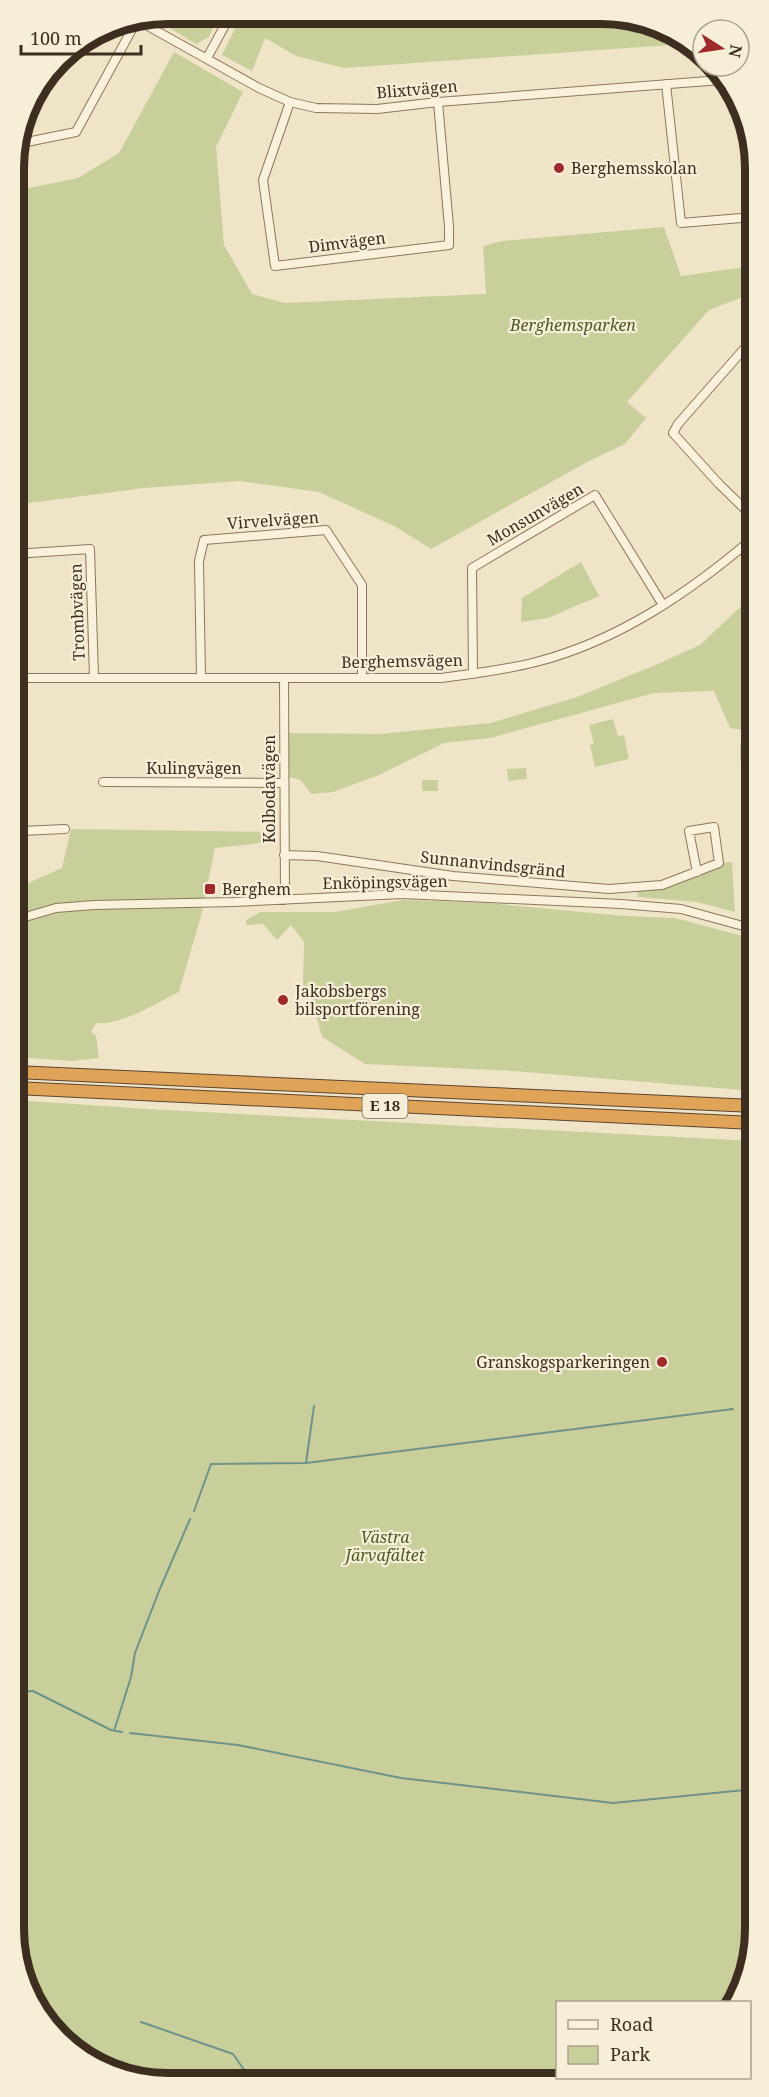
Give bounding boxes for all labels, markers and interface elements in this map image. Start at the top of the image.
scale bar [21,18,141,56]
north arrow [691,18,751,78]
text: 100 m [30,26,82,50]
text: N [724,43,748,60]
street label: Blixtvägen [376,75,458,103]
place label: Berghemsskolan [571,157,697,179]
marker: Berghemsskolan [552,161,566,175]
street label: Dimvägen [307,226,387,258]
park label: Berghemsparken [509,314,636,336]
street label: Monsunvägen [483,477,587,551]
street label: Virvelvägen [226,506,320,534]
street label: Trombvägen [64,563,90,661]
street label: Berghemsvägen [341,649,463,673]
street label: Kolbodavägen [258,735,280,843]
street label: Kulingvägen [146,757,242,779]
street label: Sunnanvindsgränd [419,845,567,883]
street label: Enköpingsvägen [322,870,448,894]
place label: Berghem [222,878,291,900]
marker: Berghem [203,882,217,896]
place label: Jakobsbergs bilsportförening [294,980,420,1020]
marker: Jakobsbergs bilsportförening [276,993,290,1007]
road number: E 18 [362,1094,408,1118]
place label: Granskogsparkeringen [476,1351,650,1373]
marker: Granskogsparkeringen [655,1355,669,1369]
park label: Västra Järvafältet [342,1526,425,1566]
legend [556,2001,751,2079]
text: Road [610,2012,653,2036]
text: Park [610,2042,650,2066]

